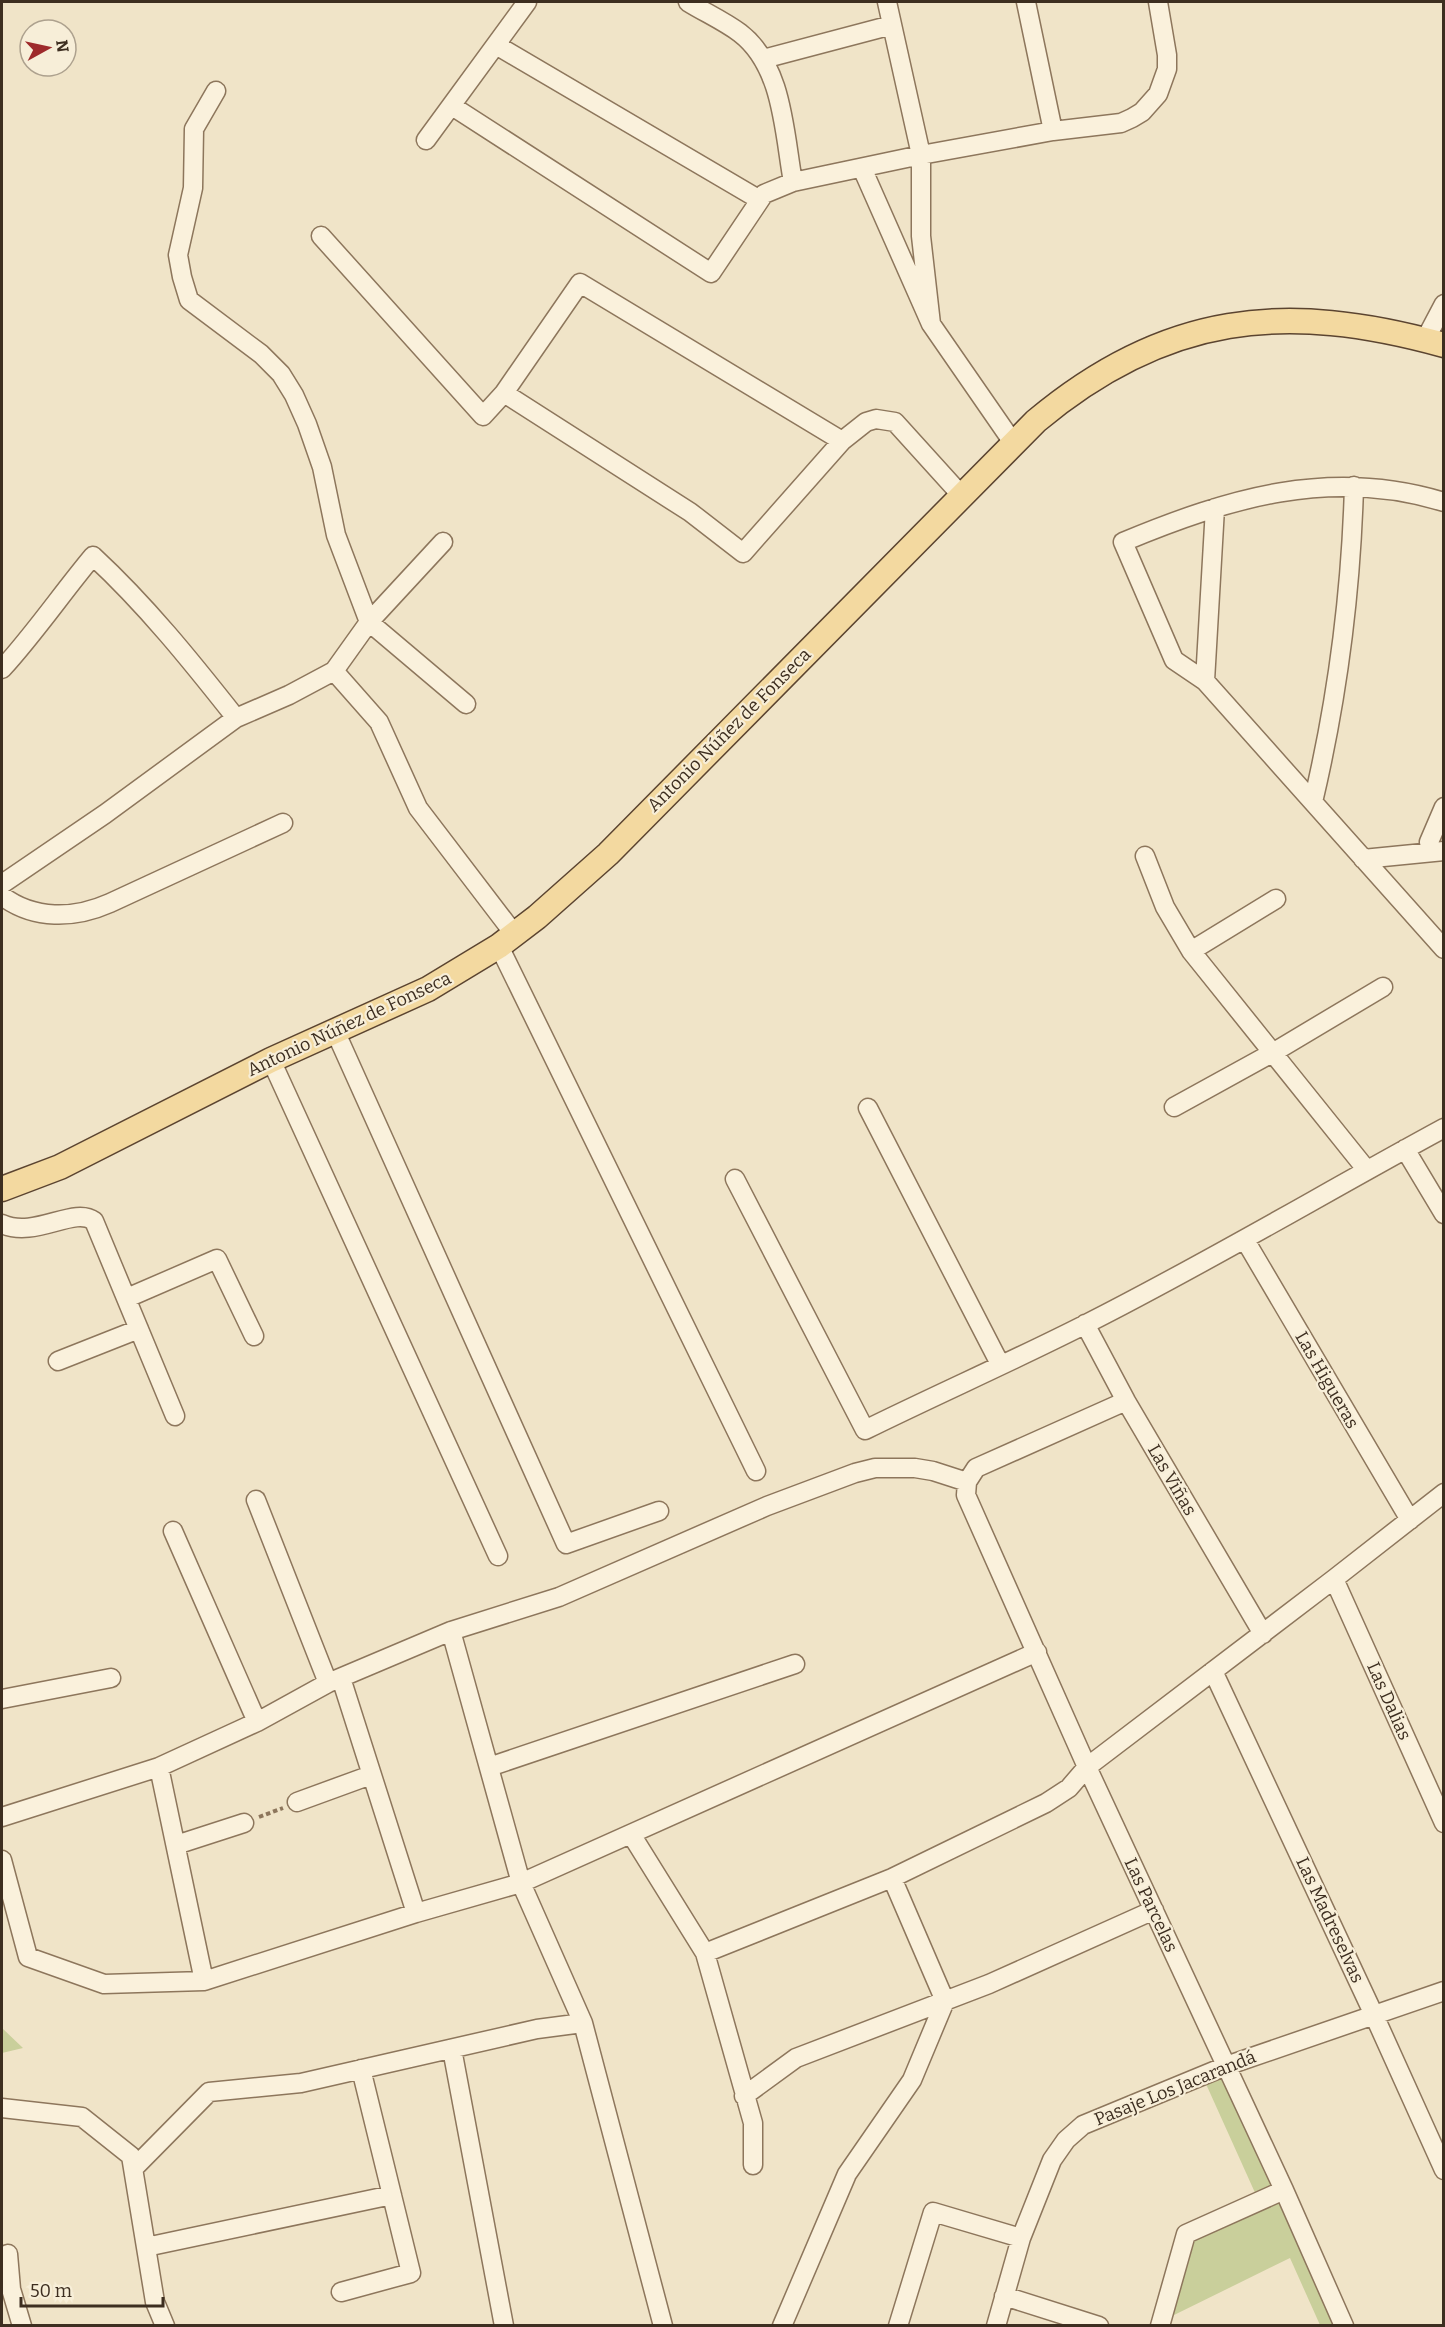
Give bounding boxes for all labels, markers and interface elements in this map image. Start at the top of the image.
north arrow [18,18,78,78]
text: N [52,39,73,53]
street label: Antonio Núñez de Fonseca [643,643,816,816]
street label: Antonio Núñez de Fonseca [244,967,455,1081]
street label: Las Higueras [1290,1328,1364,1432]
street label: Las Viñas [1143,1440,1201,1520]
street label: Las Dalias [1362,1659,1416,1743]
street label: Las Parcelas [1120,1854,1182,1956]
street label: Las Madreselvas [1291,1854,1369,1986]
street label: Pasaje Los Jacarandá [1091,2045,1259,2130]
scale bar [21,2270,164,2308]
text: 50 m [30,2280,72,2302]

